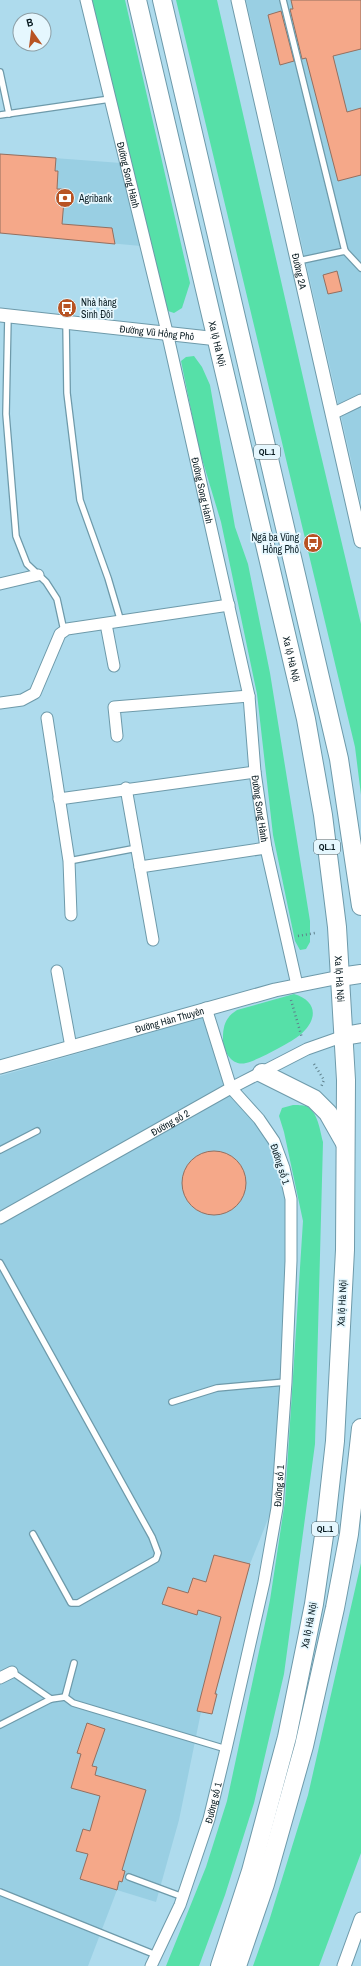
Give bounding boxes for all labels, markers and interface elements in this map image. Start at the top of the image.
north arrow [12,12,52,52]
text: B [25,15,35,30]
street label: Đường Song Hành [114,141,143,209]
bank icon: Agribank [54,187,76,209]
place label: Agribank [78,192,113,205]
street label: Đường 2A [289,252,310,291]
place label: Nhà hàng Sinh Đôi [81,296,117,321]
bus stop icon: Nhà hàng Sinh Đôi [56,297,78,319]
street label: Xa lộ Hà Nội [206,320,229,368]
street label: Đường Vũ Hồng Phô [119,322,195,343]
road number: QL.1 [254,445,280,459]
street label: Đường Song Hành [189,456,216,525]
place label: Ngã ba Vũng Hồng Phô [251,531,299,556]
bus stop icon: Ngã ba Vũng Hồng Phô [302,532,324,554]
street label: Xa lộ Hà Nội [280,635,304,683]
street label: Đường Song Hành [249,774,272,843]
road number: QL.1 [314,840,340,854]
street label: Xa lộ Hà Nội [332,955,348,1003]
street label: Đường Hàn Thuyên [134,1004,205,1035]
street label: Đường số 2 [148,1106,192,1138]
street label: Đường số 1 [267,1142,293,1186]
street label: Xa lộ Hà Nội [334,1279,350,1327]
street label: Đường số 1 [271,1464,287,1507]
road number: QL.1 [312,1522,338,1536]
street label: Xa lộ Hà Nội [298,1601,320,1649]
street label: Đường số 1 [201,1780,224,1825]

